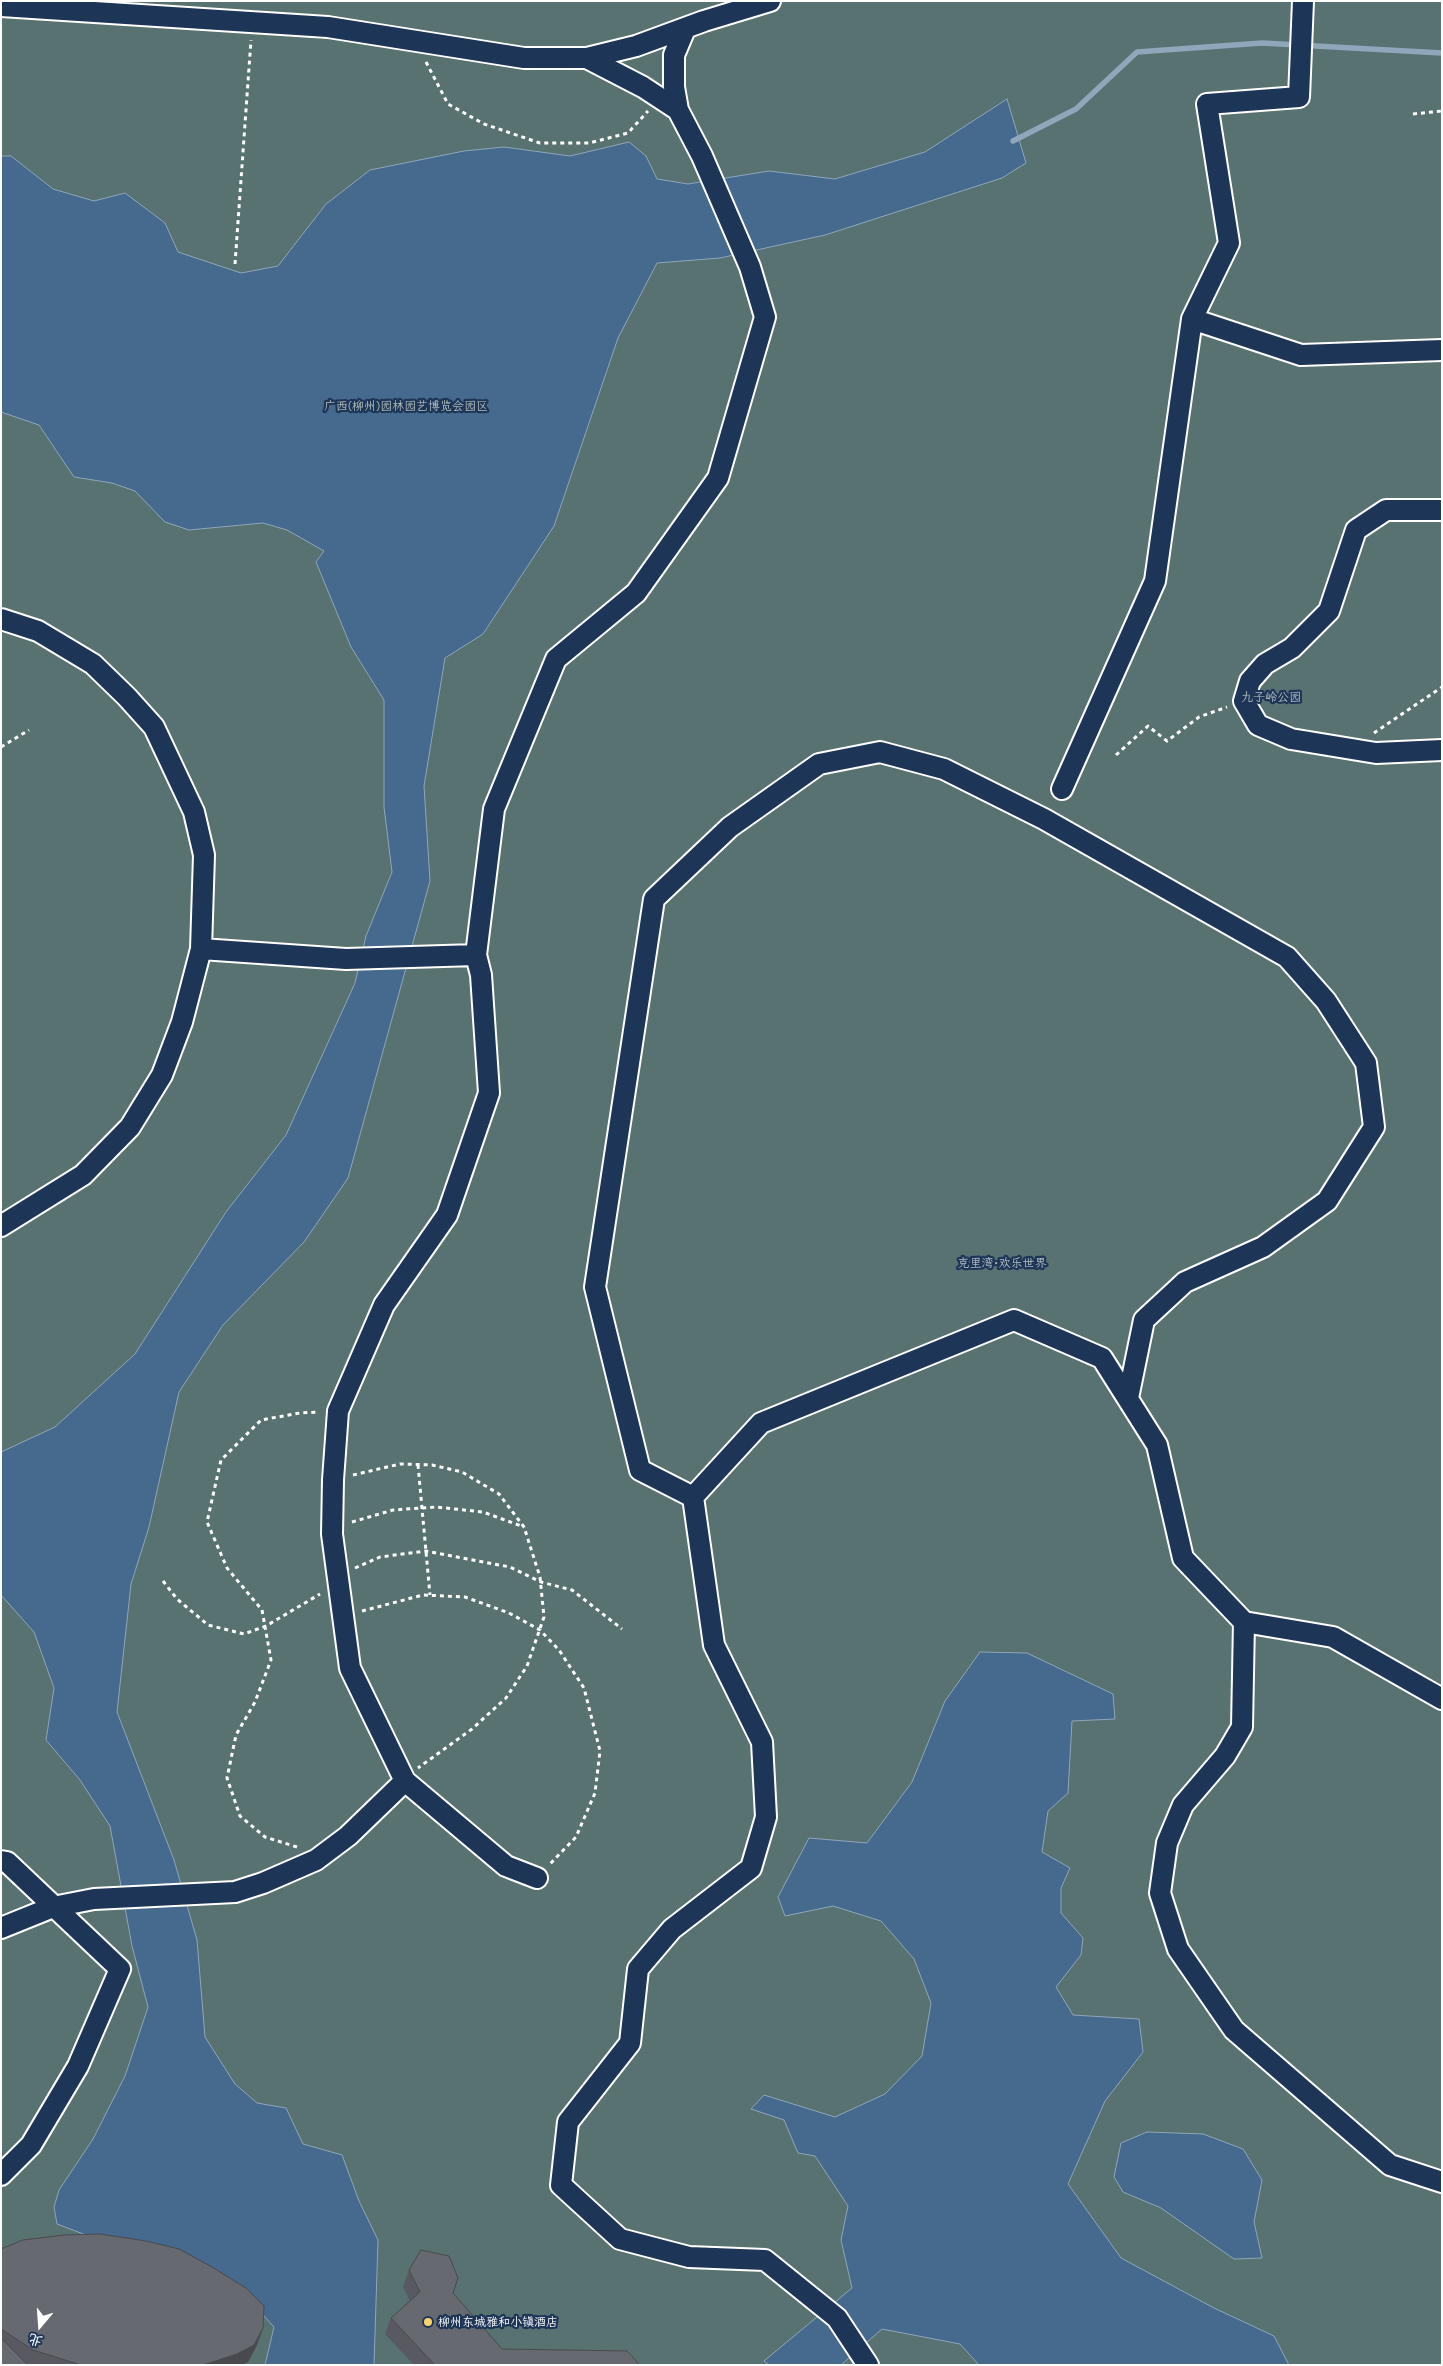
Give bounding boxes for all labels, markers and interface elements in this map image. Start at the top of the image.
park label: 广西(柳州)园林园艺博览会园区 [324,399,488,413]
park label: 九子岭公园 [1241,690,1301,704]
park label: 克里湾·欢乐世界 [957,1256,1047,1270]
north arrow [15,2301,65,2351]
place label: 柳州东城雅和小镇酒店 [438,2315,558,2329]
marker: 柳州东城雅和小镇酒店 [422,2316,434,2328]
text: 北 [26,2330,45,2352]

